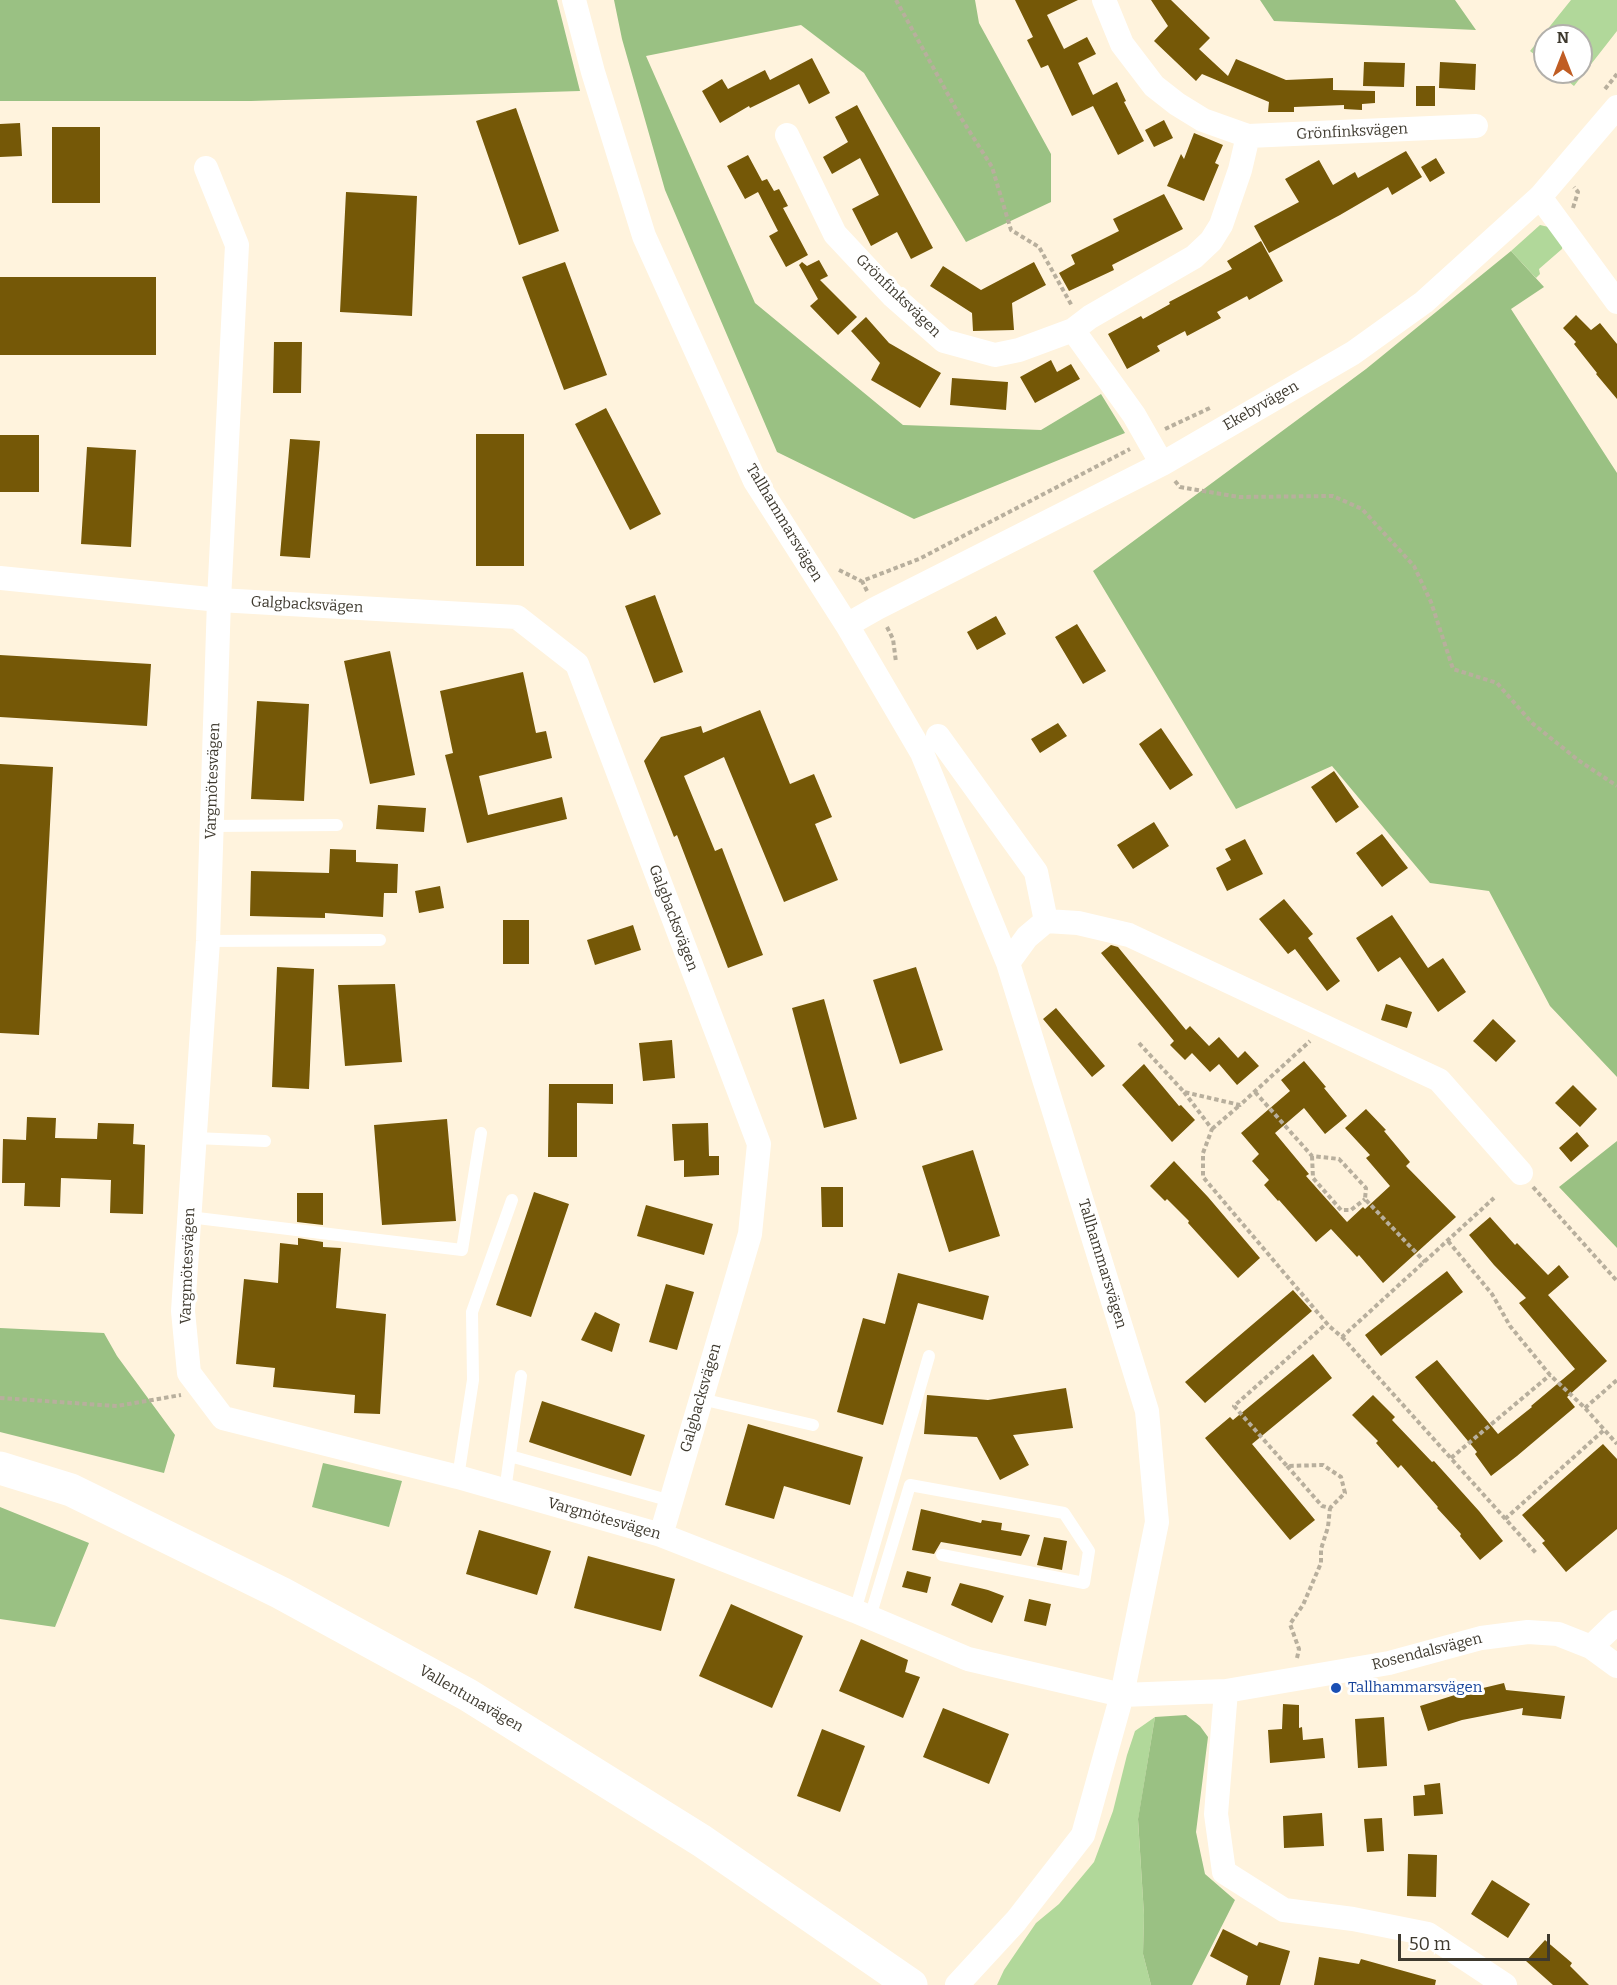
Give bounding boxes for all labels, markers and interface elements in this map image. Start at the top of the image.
north arrow [1533,24,1593,84]
text: N [1557,28,1569,47]
street label: Grönfinksvägen [1296,120,1408,144]
street label: Grönfinksvägen [852,251,944,341]
street label: Ekebyvägen [1220,377,1302,435]
street label: Tallhammarsvägen [742,461,826,585]
street label: Galgbacksvägen [250,593,364,617]
street label: Vargmötesvägen [202,722,224,840]
street label: Galgbacksvägen [644,862,702,974]
street label: Tallhammarsvägen [1074,1197,1130,1331]
street label: Vargmötesvägen [177,1207,199,1325]
street label: Galgbacksvägen [677,1341,725,1455]
street label: Vargmötesvägen [545,1494,663,1544]
street label: Rosendalsvägen [1370,1630,1484,1674]
street label: Vallentunavägen [416,1662,526,1736]
place label: Tallhammarsvägen [1348,1679,1482,1697]
marker: Tallhammarsvägen [1329,1681,1343,1695]
scale bar [1401,1922,1552,1960]
text: 50 m [1409,1933,1451,1955]

